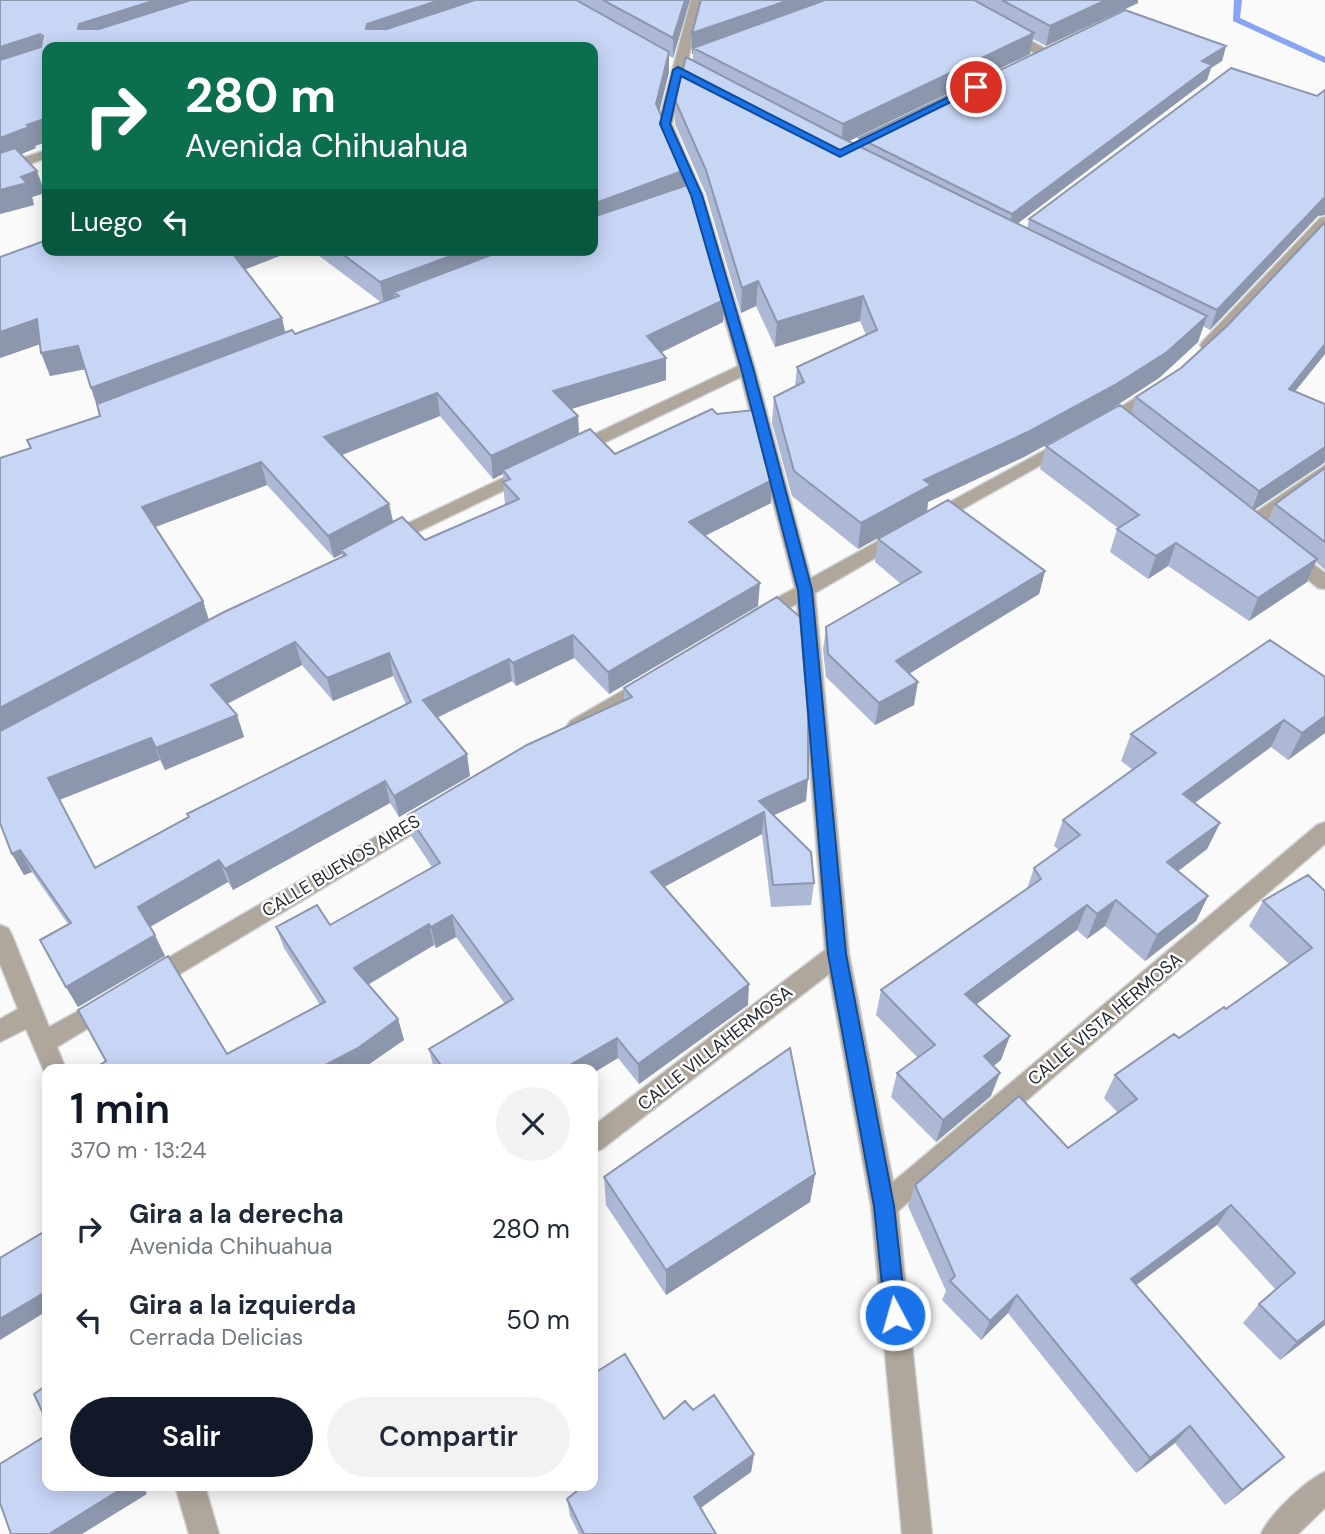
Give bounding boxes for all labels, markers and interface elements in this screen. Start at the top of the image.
pin [946,57,1006,117]
text: 280 m [185,63,336,127]
icon: arrive [957,68,995,106]
icon: right [70,70,161,161]
text: Avenida Chihuahua [185,125,468,167]
icon: left [157,203,195,241]
text: Luego [70,205,143,239]
street label: CALLE BUENOS AIRES [258,809,424,923]
street label: CALLE VISTA HERMOSA [1023,947,1187,1091]
street label: CALLE VILLAHERMOSA [633,980,797,1116]
text: 1 min [70,1081,170,1136]
button: close [496,1087,570,1161]
text: 370 m · 13:24 [70,1135,207,1165]
text: Gira a la derecha [129,1197,344,1231]
icon: right [70,1210,108,1248]
text: 280 m [492,1212,570,1246]
text: Avenida Chihuahua [129,1231,333,1261]
position arrow [858,1278,932,1352]
text: Gira a la izquierda [129,1288,356,1322]
icon: left [70,1301,108,1339]
text: 50 m [506,1303,570,1337]
text: Cerrada Delicias [129,1322,303,1352]
button: Salir [70,1397,313,1477]
button: Compartir [327,1397,570,1477]

